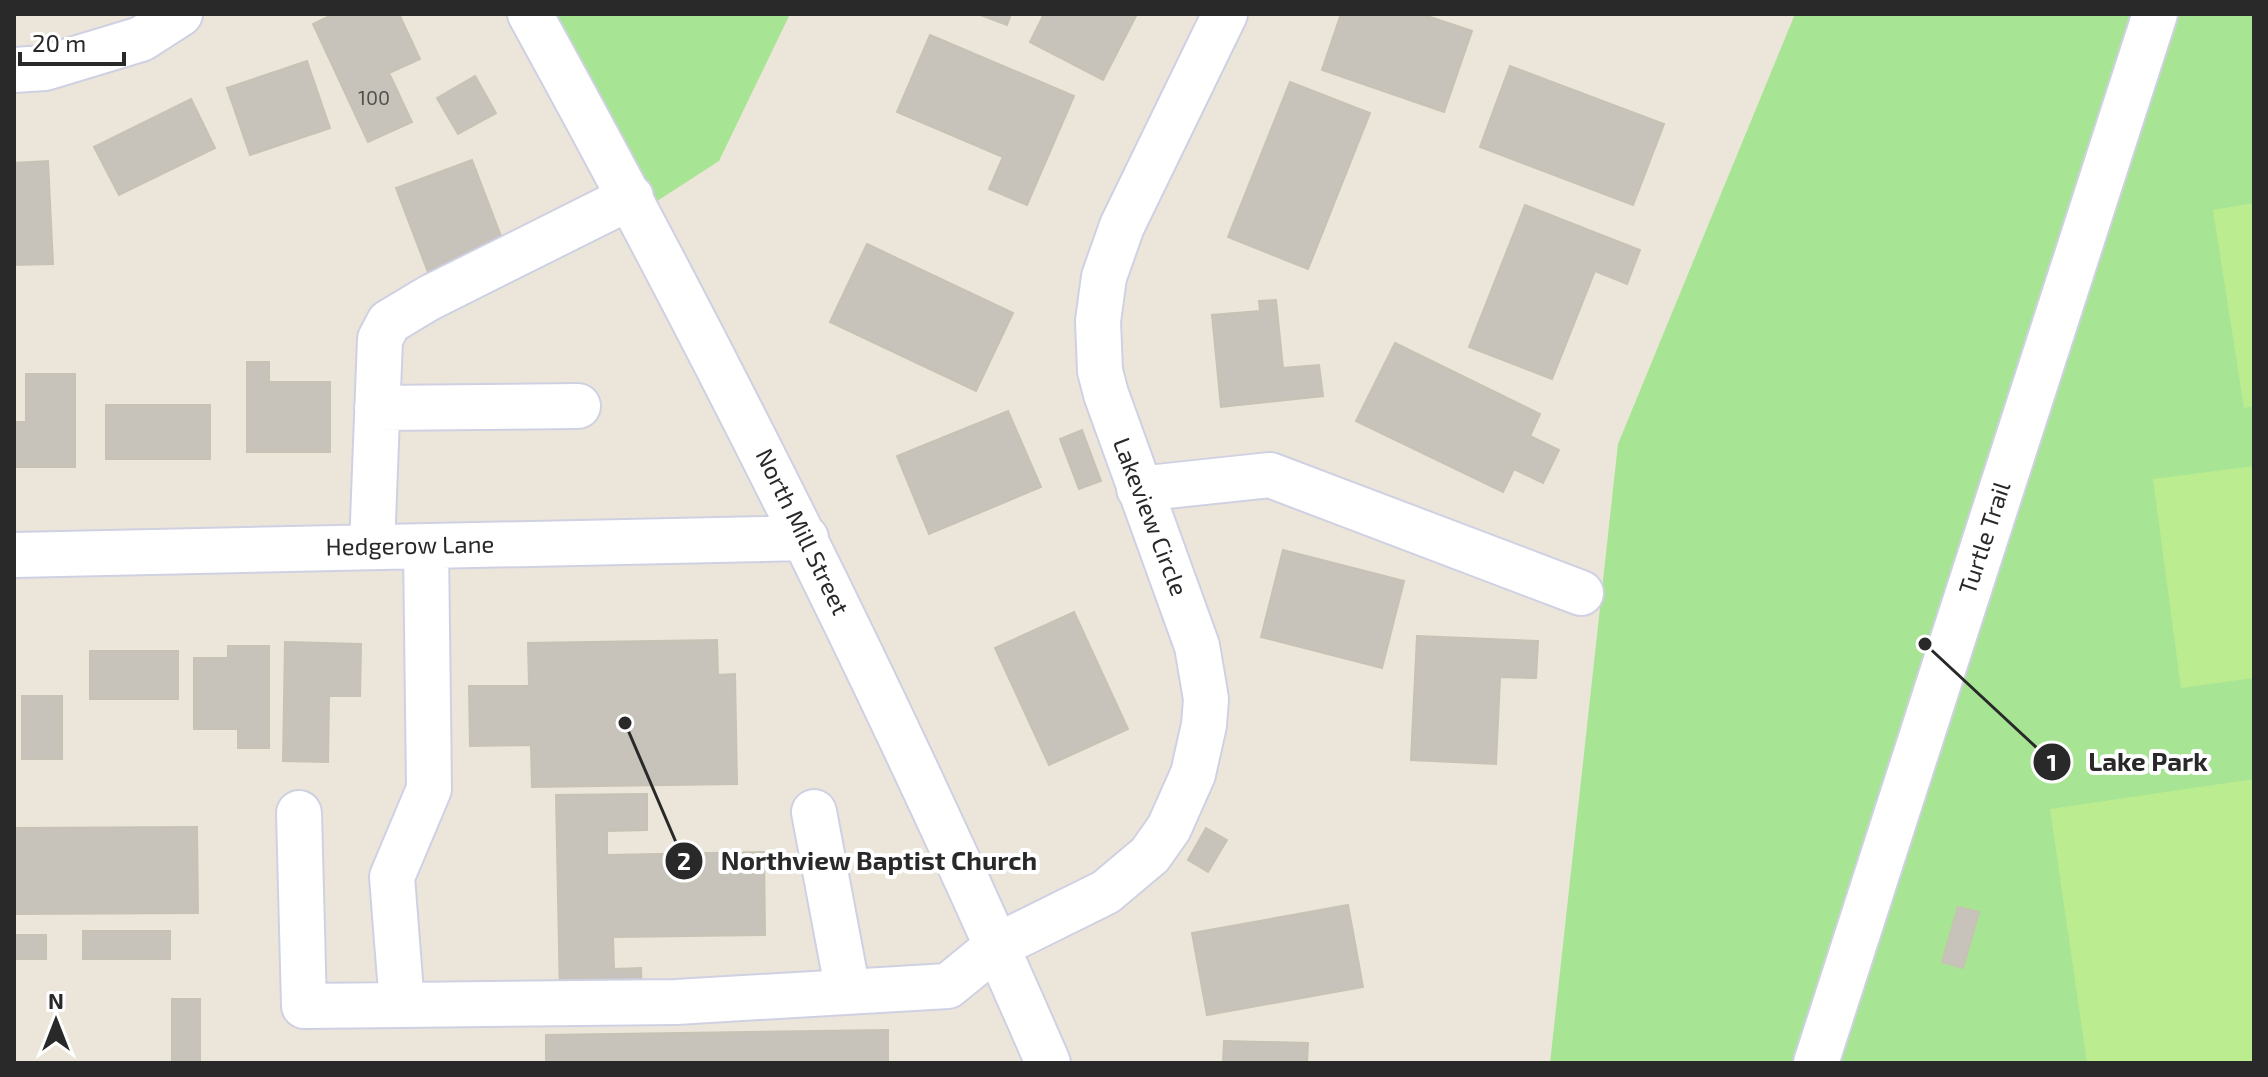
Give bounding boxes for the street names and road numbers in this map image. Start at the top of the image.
street label: Lakeview Circle [1108,433,1195,600]
street label: North Mill Street [751,443,856,619]
street label: Turtle Trail [1952,478,2015,597]
street label: Hedgerow Lane [325,529,495,560]

